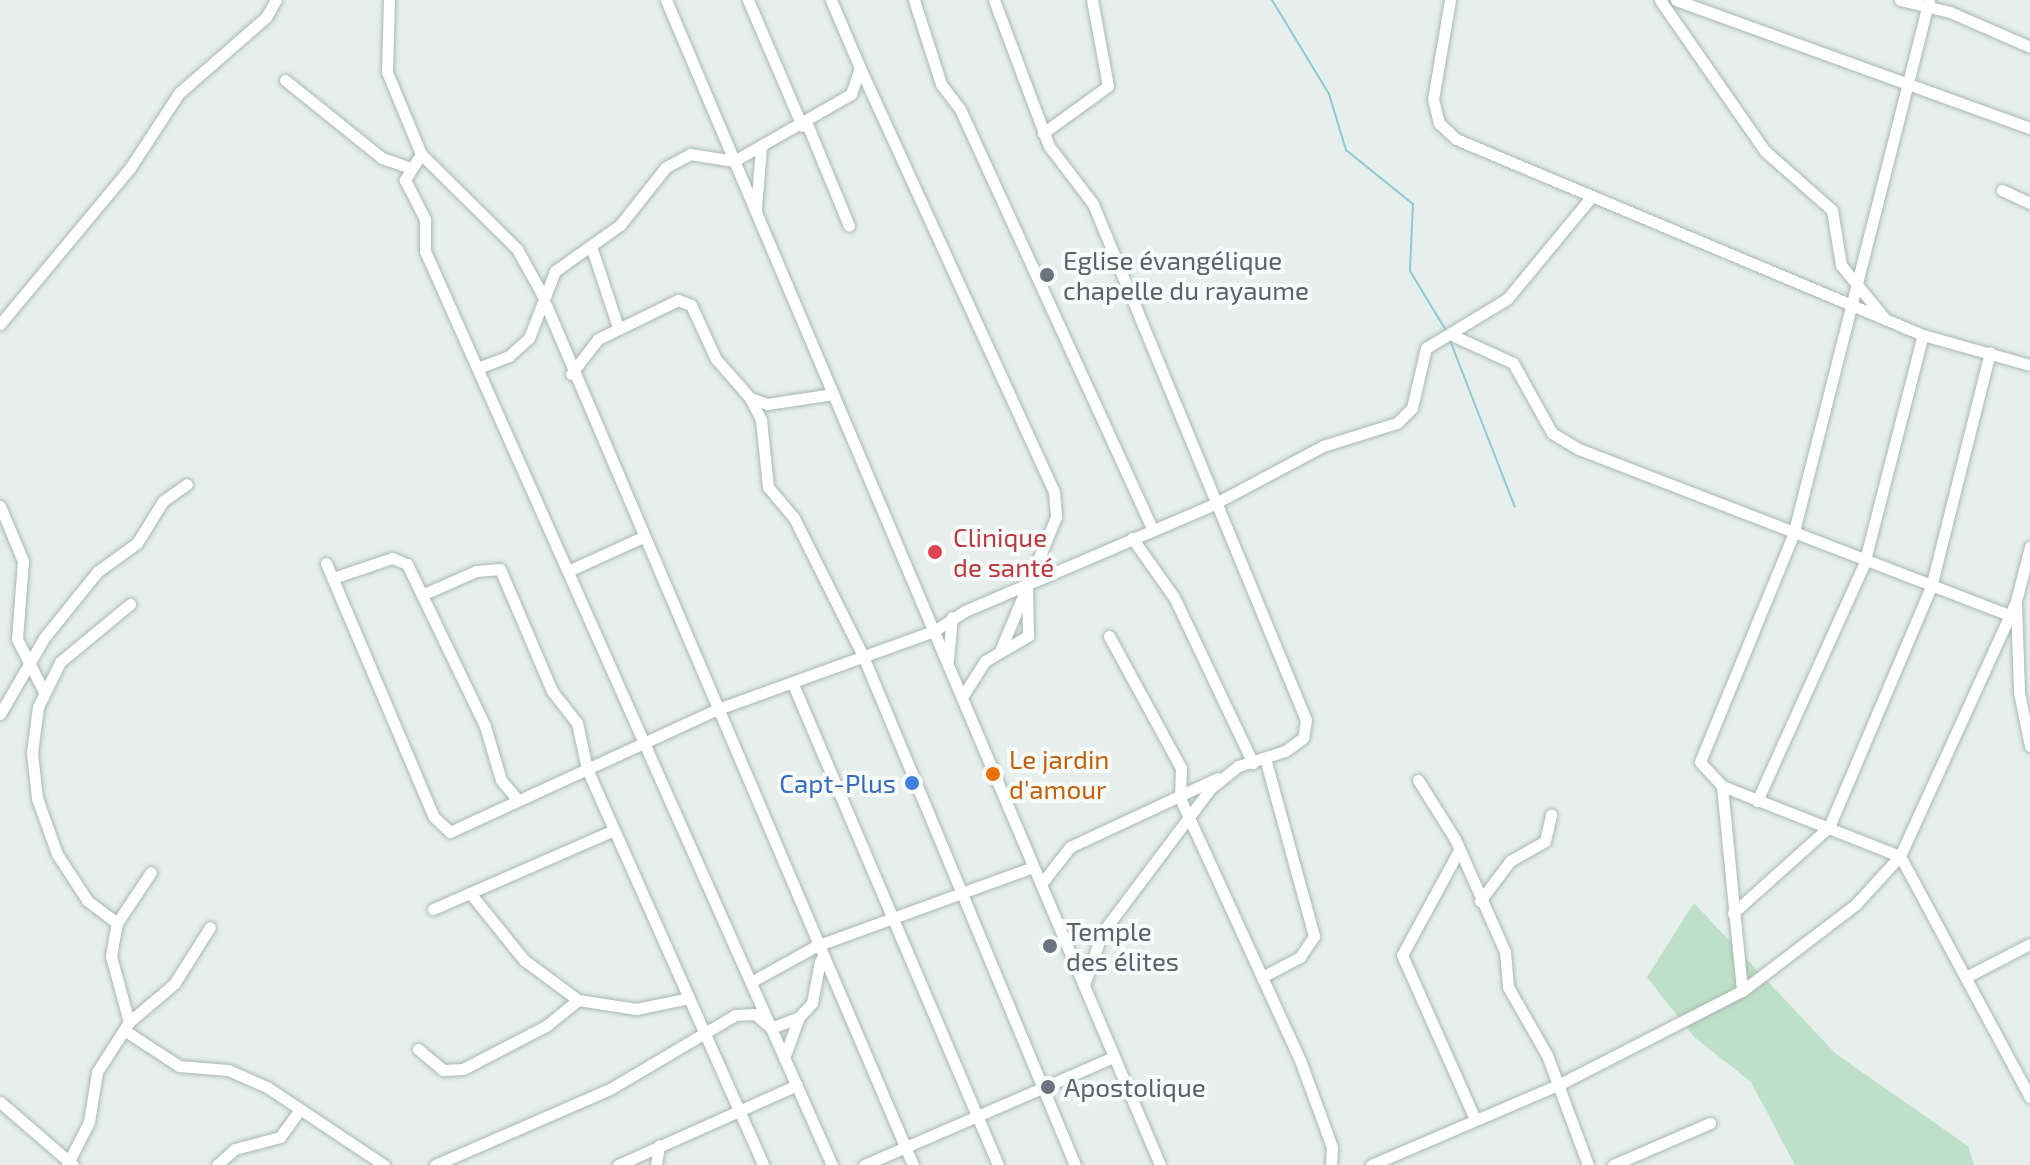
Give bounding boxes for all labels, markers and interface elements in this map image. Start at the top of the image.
place label: Eglise évangélique chapelle du rayaume [1063,244,1309,306]
marker: Eglise évangélique chapelle du rayaume [1038,266,1056,284]
place label: Clinique de santé [953,521,1054,582]
marker: Clinique de santé [924,541,946,563]
place label: Le jardin d'amour [1009,743,1109,804]
marker: Le jardin d'amour [984,765,1002,783]
place label: Capt-Plus [779,767,896,799]
marker: Capt-Plus [903,774,921,792]
place label: Temple des élites [1066,915,1179,976]
marker: Temple des élites [1041,937,1059,955]
place label: Apostolique [1064,1071,1206,1103]
marker: Apostolique [1039,1078,1057,1096]

